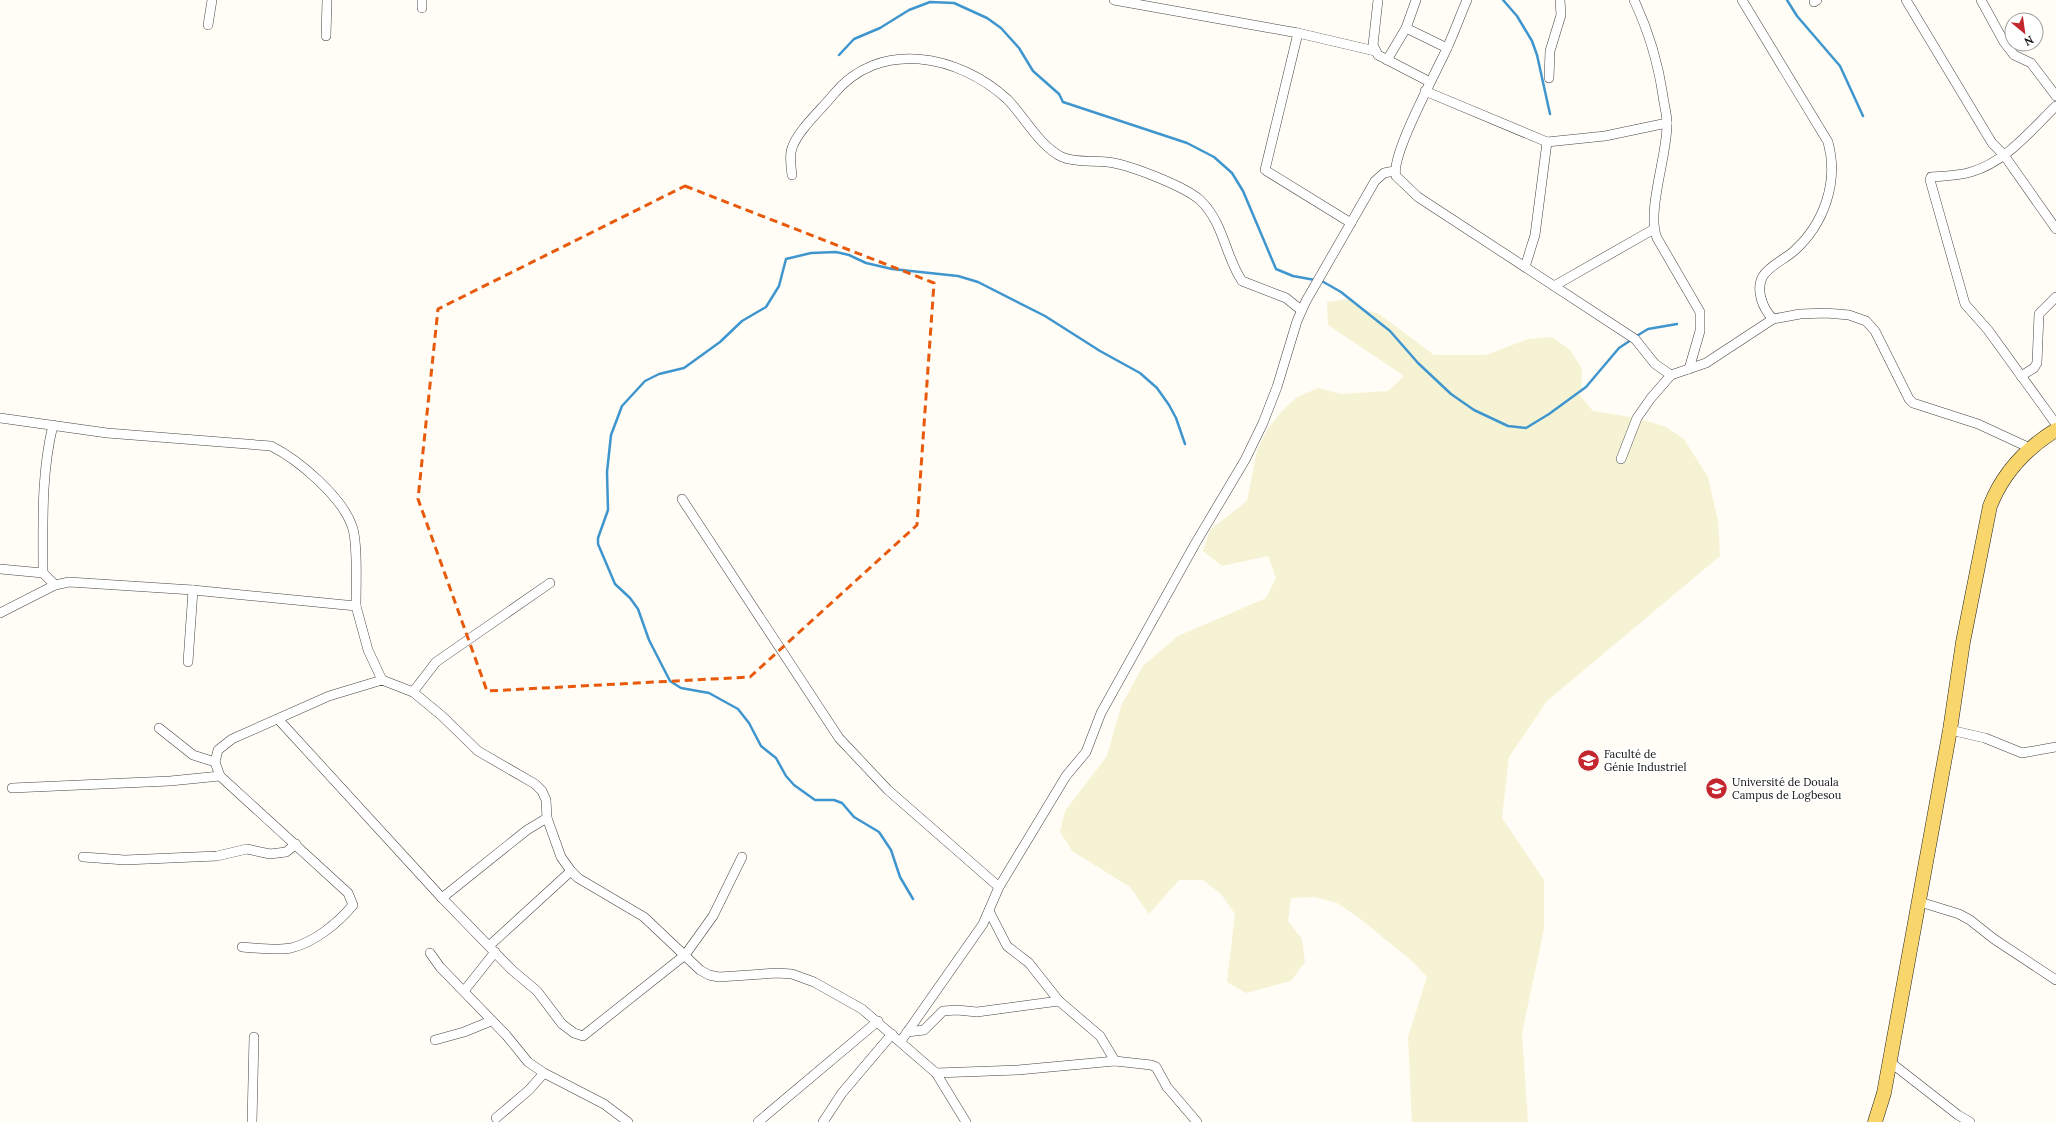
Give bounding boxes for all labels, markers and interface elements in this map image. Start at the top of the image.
north arrow [2004,12,2044,52]
text: N [2021,33,2036,49]
school or university icon: Faculté de Génie Industriel [1576,747,1602,773]
place label: Faculté de Génie Industriel [1604,747,1687,774]
school or university icon: Université de Douala Campus de Logbesou [1703,775,1729,801]
place label: Université de Douala Campus de Logbesou [1732,775,1842,802]

